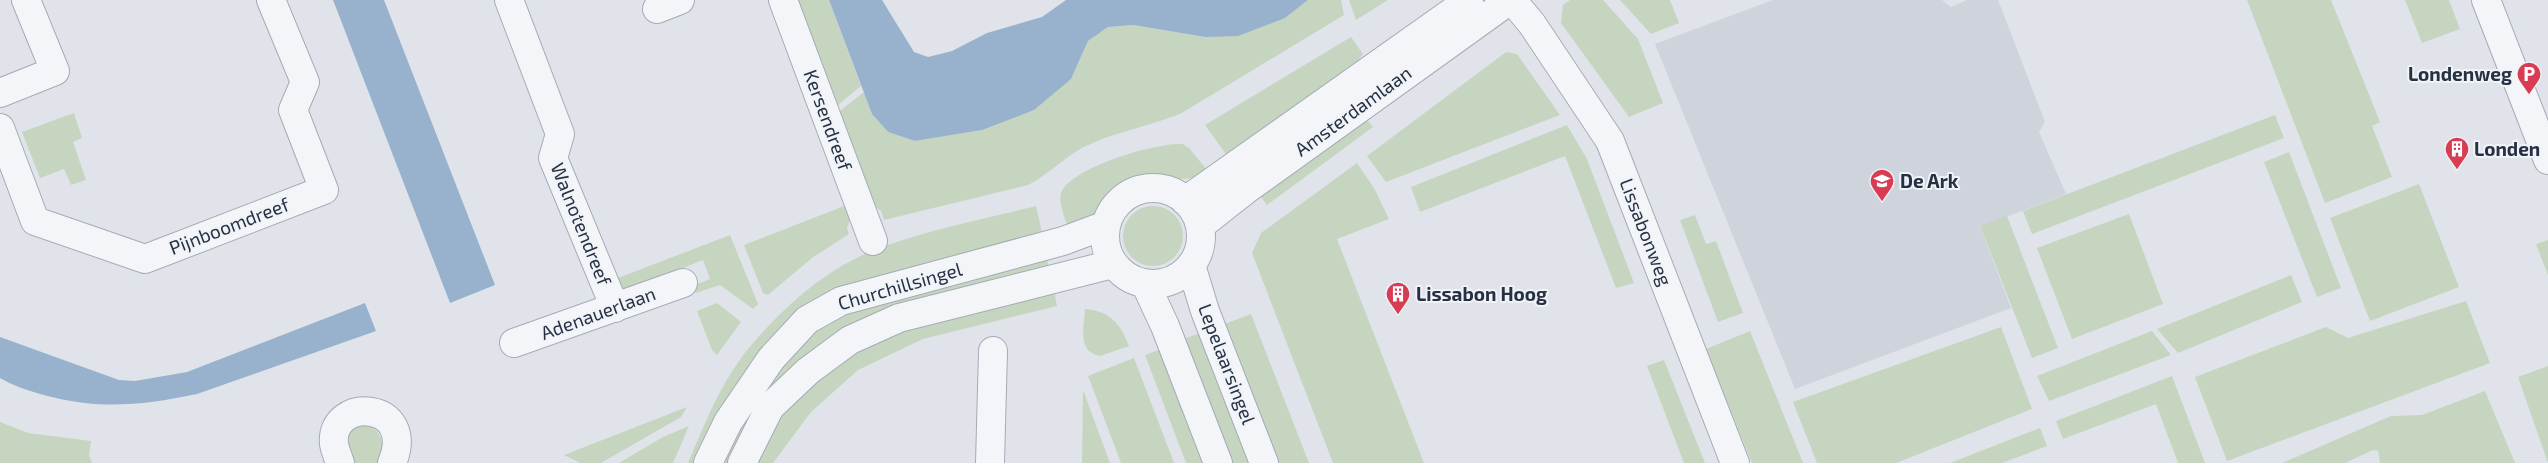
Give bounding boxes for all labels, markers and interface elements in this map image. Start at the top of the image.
street label: Amsterdamlaan [1290,61,1415,161]
parking icon: Londenweg [2516,61,2542,95]
place label: Londenweg [2408,62,2512,85]
street label: Kersendreef [800,66,858,174]
building icon: Londen [2444,136,2470,170]
place label: Londen [2474,137,2540,160]
street label: Walnotendreef [546,159,617,289]
school or university icon: De Ark [1869,168,1895,202]
place label: De Ark [1900,169,1959,192]
street label: Lissabonweg [1615,175,1678,289]
street label: Pijnboomdreef [166,192,293,259]
street label: Churchillsingel [835,257,965,314]
street label: Adenauerlaan [537,281,658,344]
building icon: Lissabon Hoog [1385,281,1411,315]
place label: Lissabon Hoog [1416,282,1547,305]
street label: Lepelaarsingel [1194,300,1261,428]

